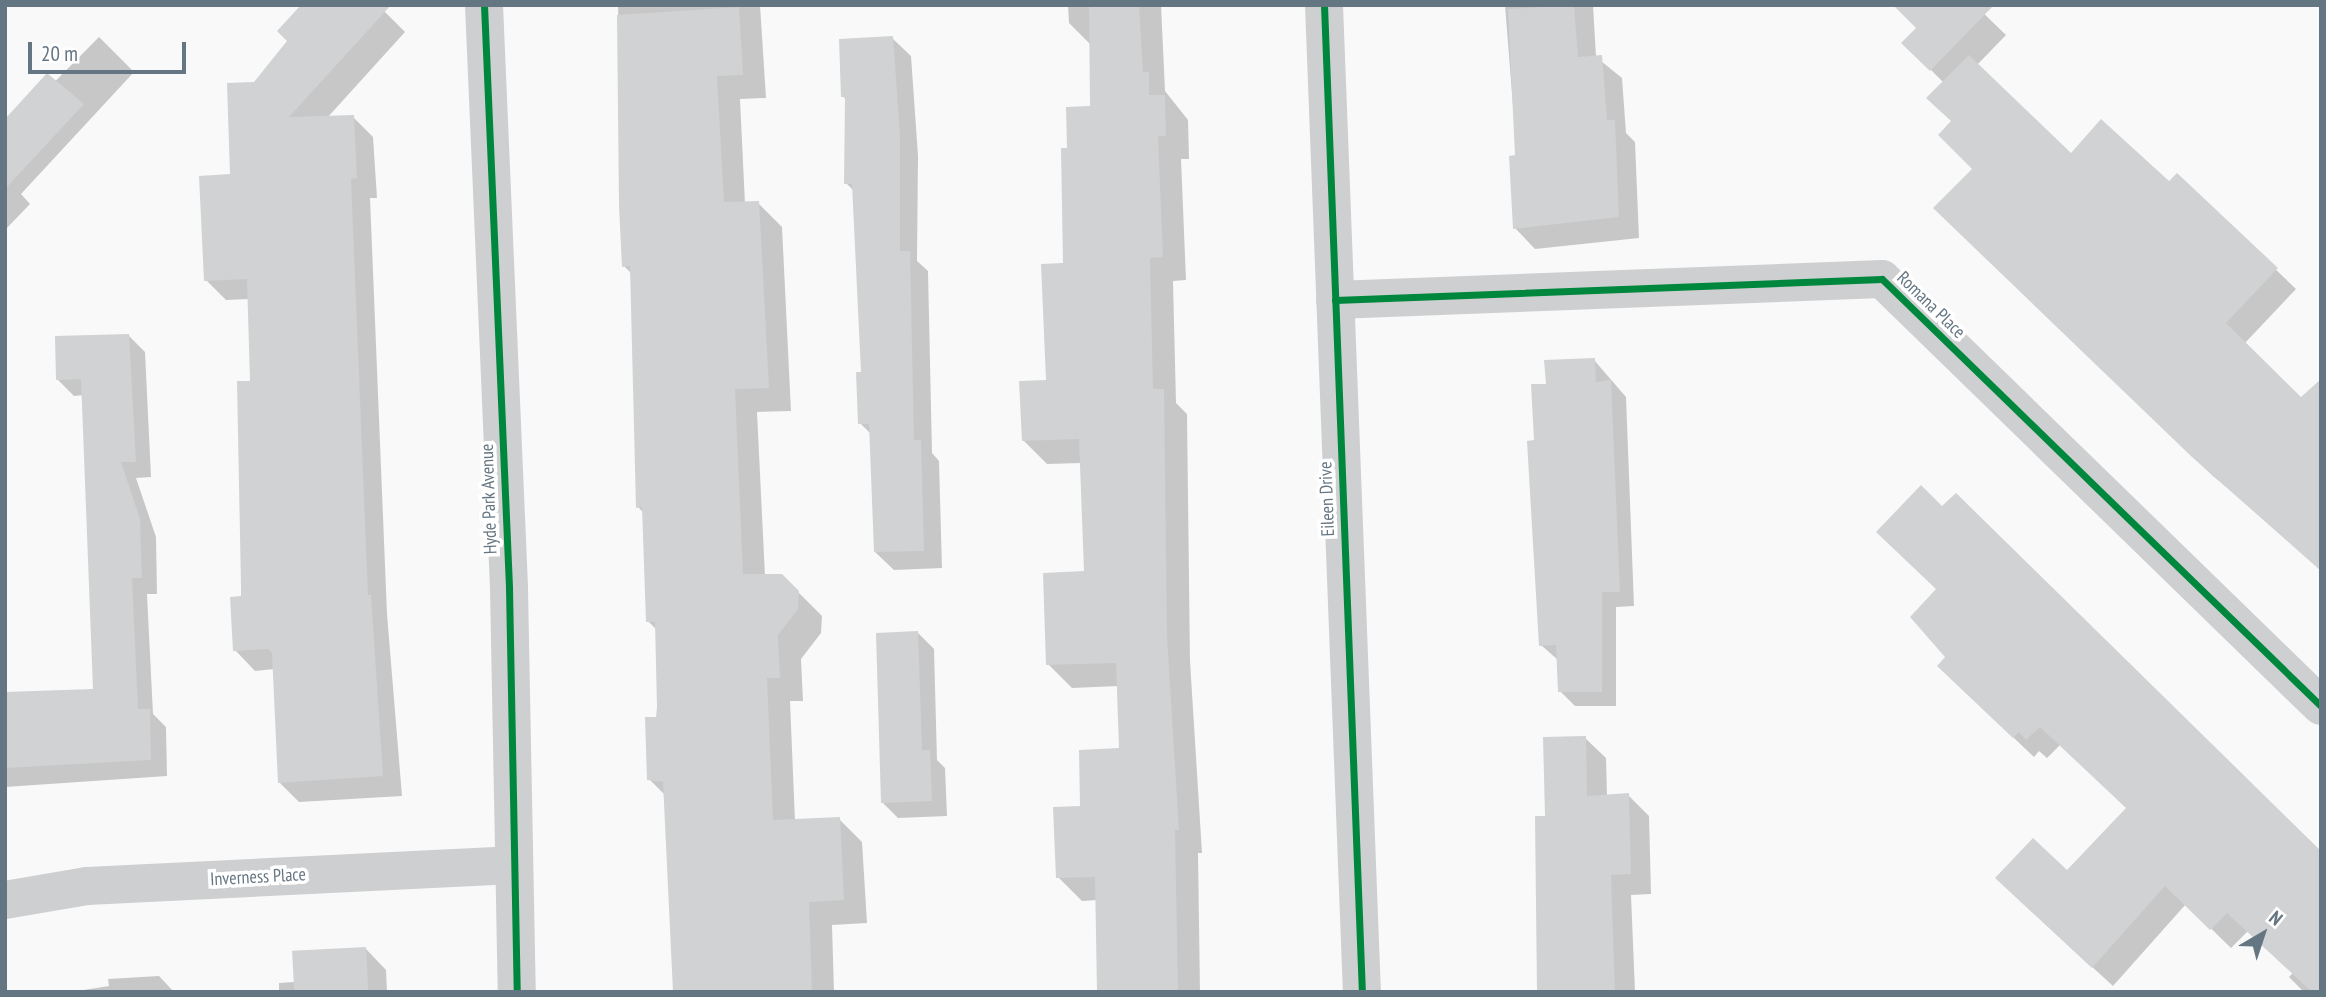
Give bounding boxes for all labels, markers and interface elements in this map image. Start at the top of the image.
scale bar [32,28,189,72]
text: 20 m [41,40,78,67]
street label: Romana Place [1892,267,1970,343]
street label: Hyde Park Avenue [476,443,502,555]
street label: Eileen Drive [1315,461,1339,537]
street label: Inverness Place [210,864,306,890]
north arrow [2228,899,2298,969]
text: N [2265,905,2288,930]

